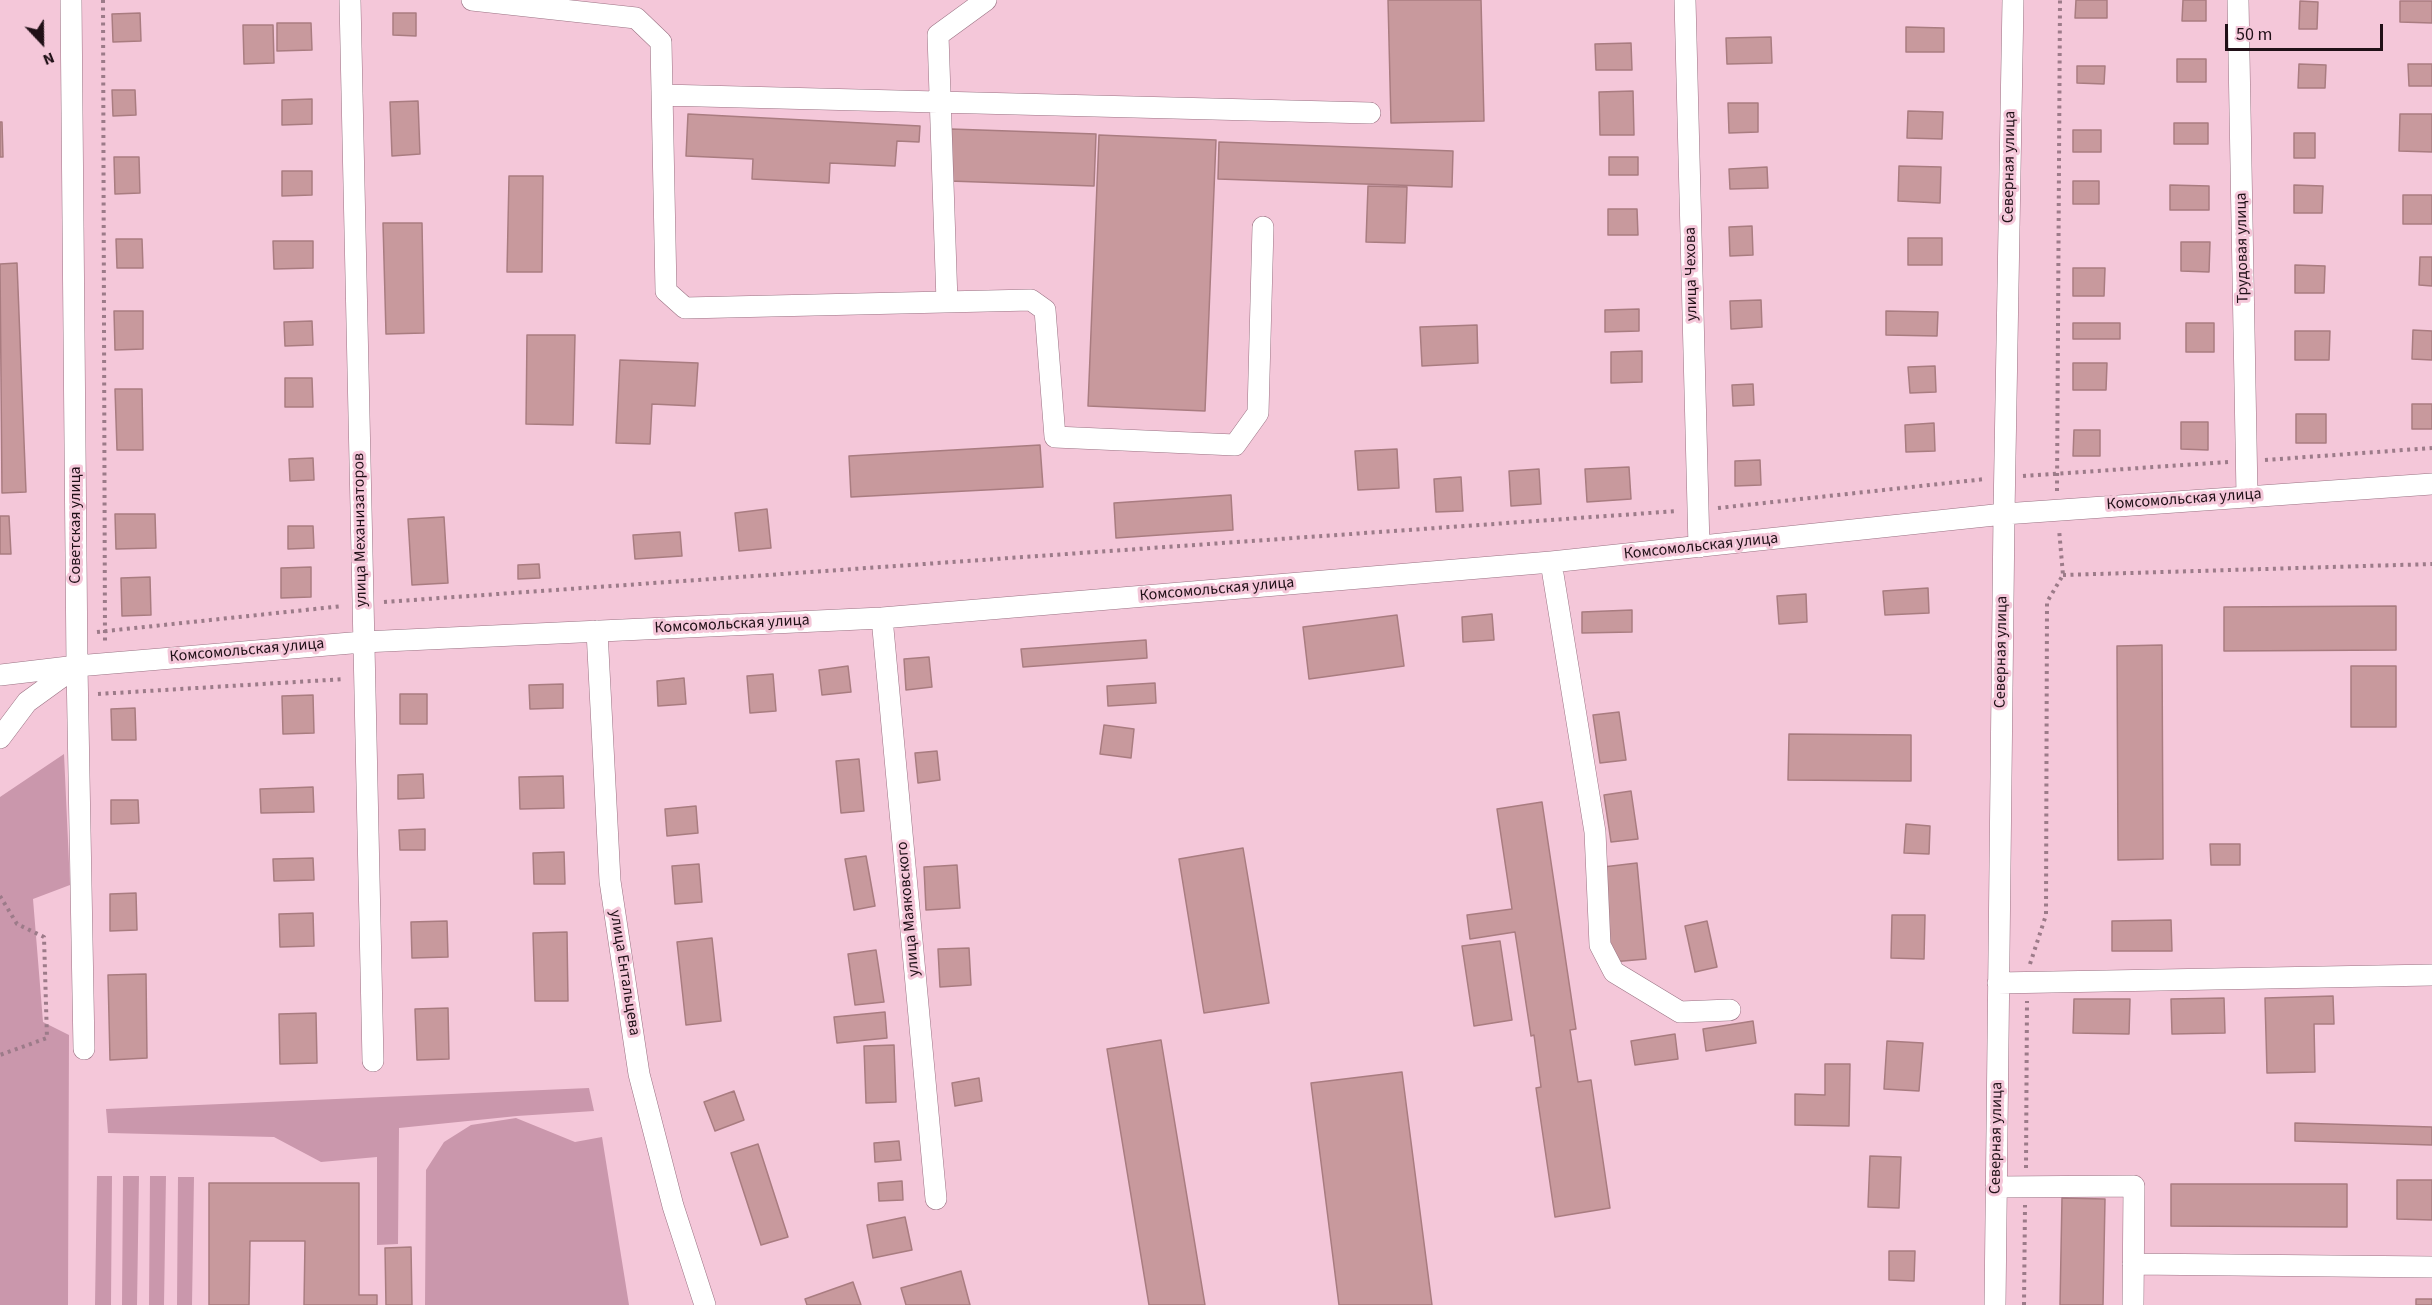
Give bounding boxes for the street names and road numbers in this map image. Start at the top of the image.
street label: Северная улица [1999,111,2021,223]
street label: Трудовая улица [2232,192,2254,304]
street label: улица Чехова [1682,227,1702,321]
street label: улица Механизаторов [350,453,372,607]
street label: Советская улица [66,466,86,584]
street label: Комсомольская улица [2106,485,2262,515]
street label: Комсомольская улица [1623,529,1779,565]
street label: Комсомольская улица [1139,574,1295,606]
street label: Северная улица [1991,596,2013,708]
street label: Комсомольская улица [654,611,810,639]
street label: Комсомольская улица [169,635,325,667]
street label: улица Маяковского [894,841,924,977]
street label: улица Ентальцева [605,909,643,1037]
street label: Северная улица [1986,1082,2008,1194]

